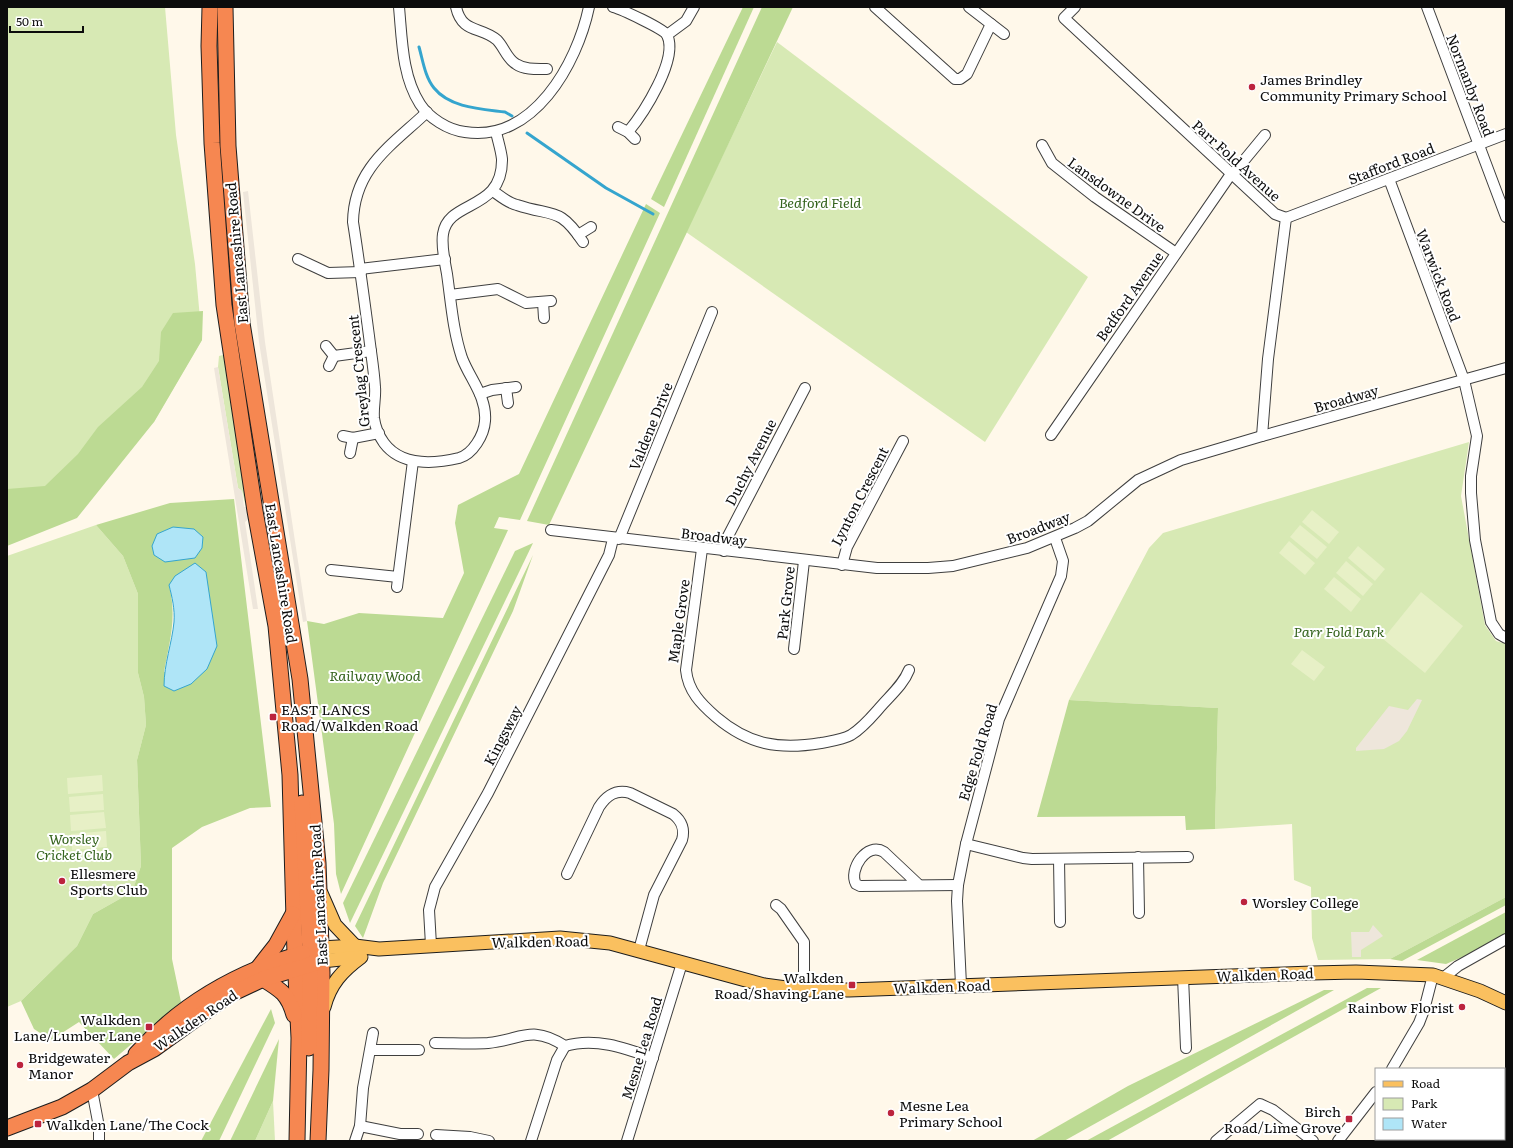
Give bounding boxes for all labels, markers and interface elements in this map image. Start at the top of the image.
scale bar [10,8,83,34]
text: 50 m [16,12,43,30]
street label: Normanby Road [1442,31,1500,140]
place label: James Brindley Community Primary School [1260,69,1447,105]
marker: James Brindley Community Primary School [1247,82,1257,92]
street label: Parr Fold Avenue [1188,115,1286,205]
street label: Stafford Road [1345,137,1437,189]
street label: Lansdowne Drive [1064,152,1170,236]
street label: East Lancashire Road [220,181,252,324]
park label: Bedford Field [779,192,861,212]
street label: Warwick Road [1412,226,1466,325]
street label: Bedford Avenue [1091,247,1167,345]
street label: Greylag Crescent [342,314,374,428]
street label: Valdene Drive [623,379,677,473]
street label: Broadway [1311,379,1382,417]
street label: Duchy Avenue [720,415,780,509]
street label: Lynton Crescent [825,443,893,549]
street label: East Lancashire Road [261,501,303,645]
street label: Broadway [1003,505,1073,548]
street label: Broadway [680,522,749,550]
street label: Park Grove [771,565,799,641]
street label: Maple Grove [662,578,694,664]
park label: Parr Fold Park [1294,621,1385,641]
park label: Railway Wood [329,665,421,685]
place label: EAST LANCS Road/Walkden Road [281,699,419,735]
street label: Edge Fold Road [953,700,1001,803]
street label: Kingsway [478,701,526,769]
marker: EAST LANCS Road/Walkden Road [268,712,278,722]
street label: East Lancashire Road [304,823,332,966]
park label: Worsley Cricket Club [36,828,112,864]
place label: Ellesmere Sports Club [70,863,147,899]
marker: Ellesmere Sports Club [57,876,67,886]
place label: Worsley College [1252,892,1359,912]
marker: Worsley College [1239,897,1249,907]
street label: Walkden Road [491,930,589,952]
street label: Walkden Road [1216,962,1314,986]
place label: Walkden Road/Shaving Lane [714,967,844,1003]
street label: Walkden Road [893,974,991,998]
marker: Walkden Road/Shaving Lane [847,980,857,990]
street label: Walkden Road [149,984,241,1055]
street label: Mesne Lea Road [616,994,666,1102]
place label: Rainbow Florist [1348,997,1454,1017]
marker: Rainbow Florist [1457,1002,1467,1012]
place label: Walkden Lane/Lumber Lane [14,1009,141,1045]
marker: Walkden Lane/Lumber Lane [144,1022,154,1032]
place label: Bridgewater Manor [28,1047,110,1083]
marker: Bridgewater Manor [15,1060,25,1070]
legend [1375,1068,1505,1140]
text: Road [1411,1074,1441,1092]
text: Park [1411,1094,1438,1112]
place label: Mesne Lea Primary School [899,1095,1003,1131]
place label: Birch Road/Lime Grove [1224,1101,1341,1137]
marker: Mesne Lea Primary School [886,1108,896,1118]
place label: Walkden Lane/The Cock [46,1114,209,1134]
marker: Birch Road/Lime Grove [1344,1114,1354,1124]
text: Water [1411,1114,1447,1132]
marker: Walkden Lane/The Cock [33,1119,43,1129]

